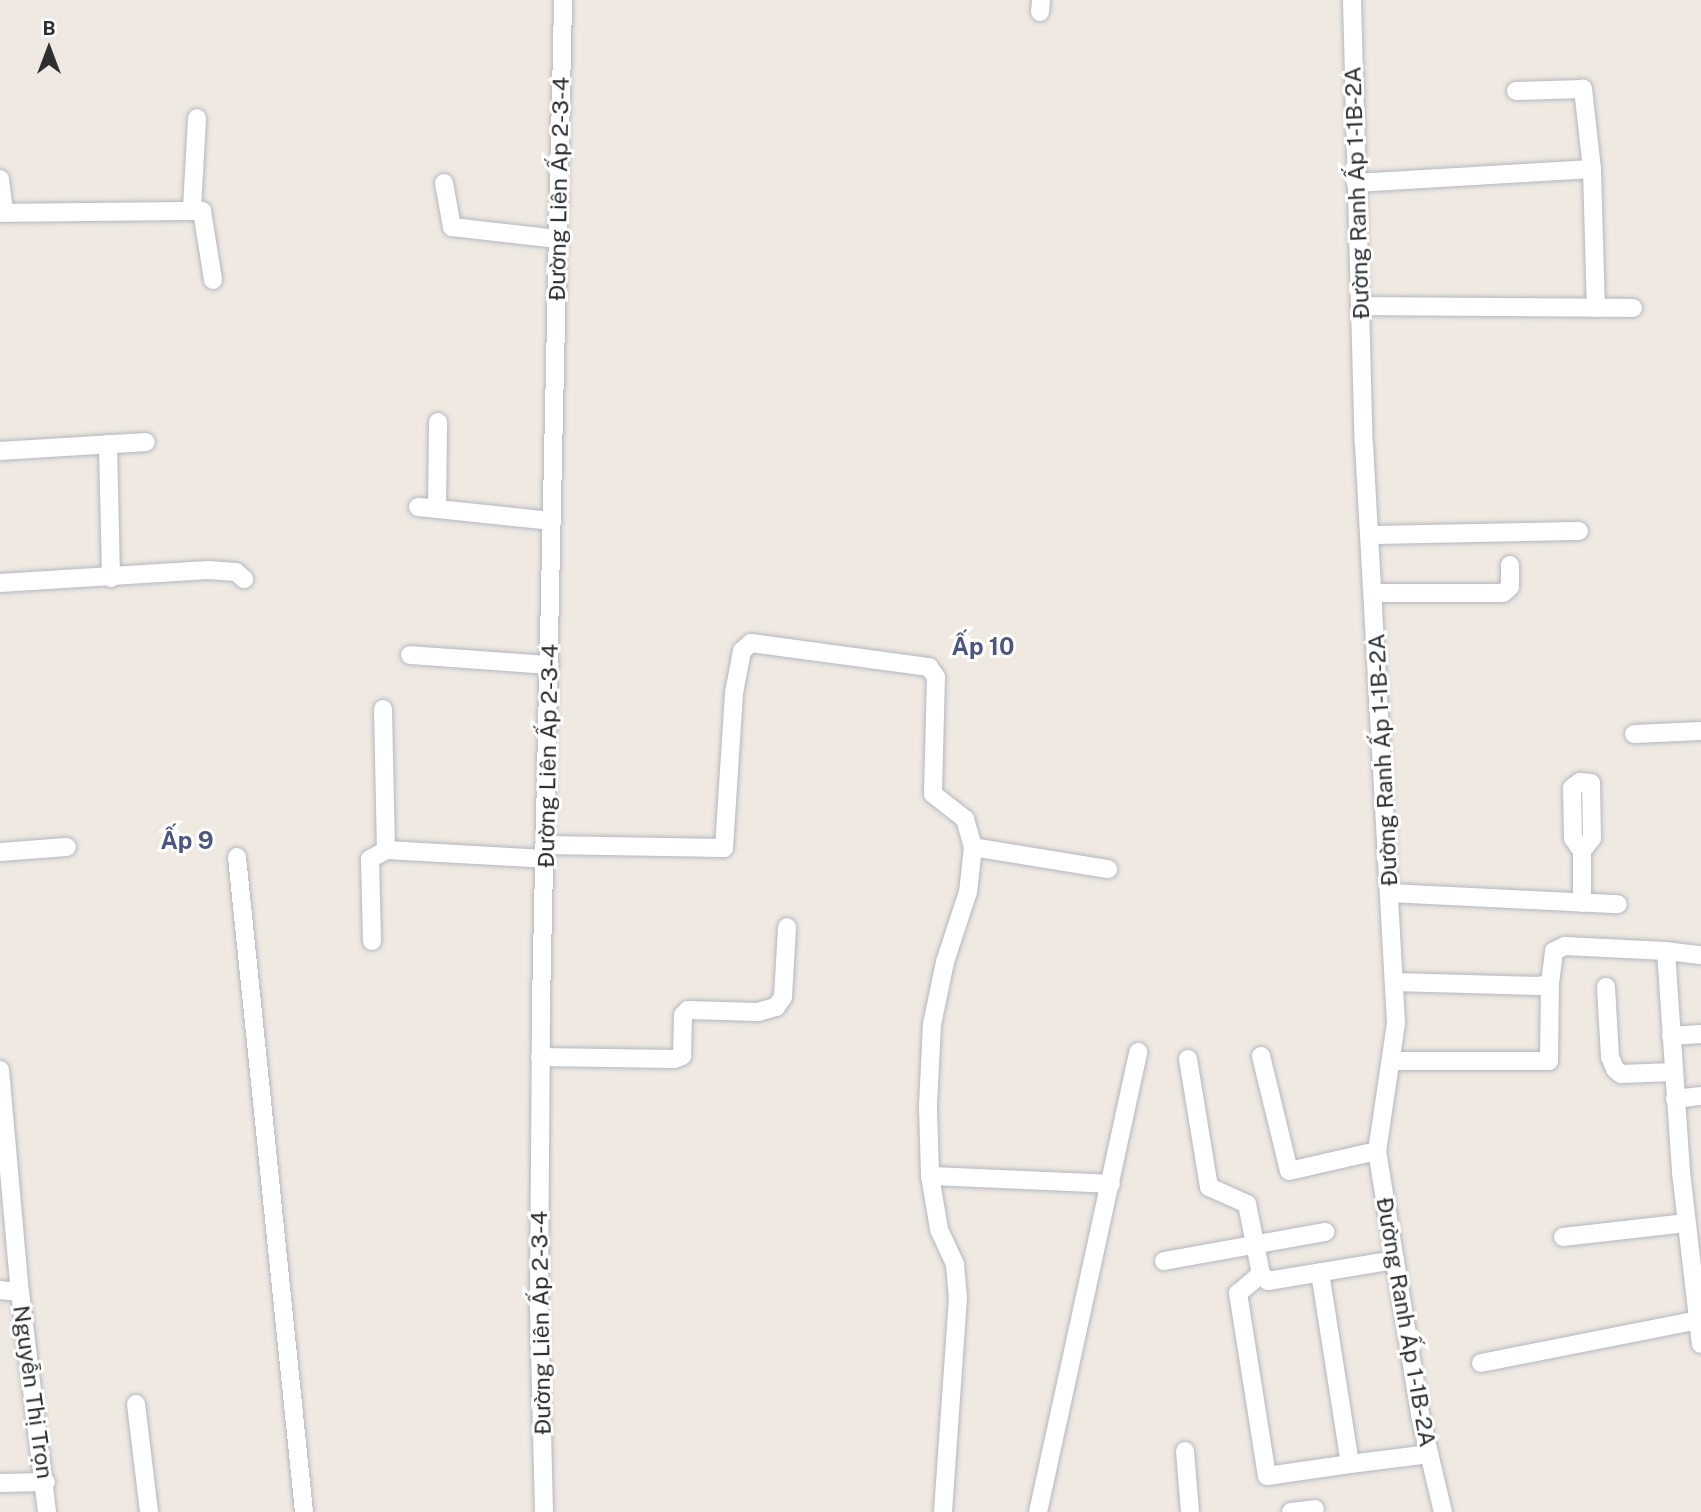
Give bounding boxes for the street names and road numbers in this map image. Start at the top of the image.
street label: Đường Ranh Ấp 1-1B-2A [1339,66,1375,320]
street label: Đường Liên Ấp 2-3-4 [543,77,575,301]
street label: Đường Ranh Ấp 1-1B-2A [1363,633,1403,887]
street label: Đường Liên Ấp 2-3-4 [532,644,564,868]
street label: Đường Ranh Ấp 1-1B-2A [1370,1195,1442,1449]
street label: Đường Liên Ấp 2-3-4 [525,1211,557,1435]
street label: Nguyễn Thị Trọn [7,1304,59,1480]

